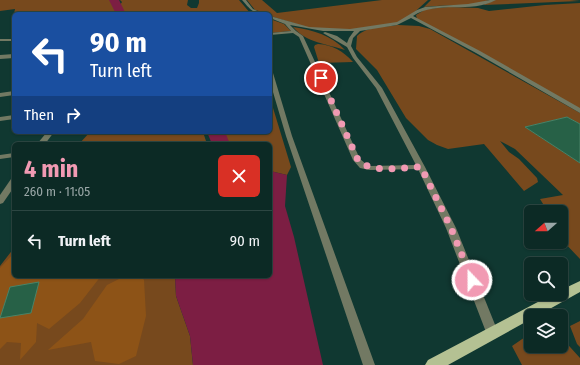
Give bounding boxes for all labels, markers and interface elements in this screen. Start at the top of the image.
text: 90 m [90,26,147,59]
icon: left [24,28,76,80]
text: Turn left [90,60,152,82]
pin [304,61,338,95]
icon: arrive [310,67,332,89]
icon: right [62,104,84,126]
text: Then [24,106,54,124]
text: 4 min [24,155,78,183]
button: close [218,155,260,197]
text: 260 m · 11:05 [24,184,90,199]
north arrow [524,205,568,249]
map controls [524,205,568,353]
icon: left [24,230,46,252]
text: Turn left [58,232,111,250]
text: 90 m [230,232,260,250]
button: search [524,257,568,301]
position arrow [451,259,493,301]
button: layers [524,309,568,353]

